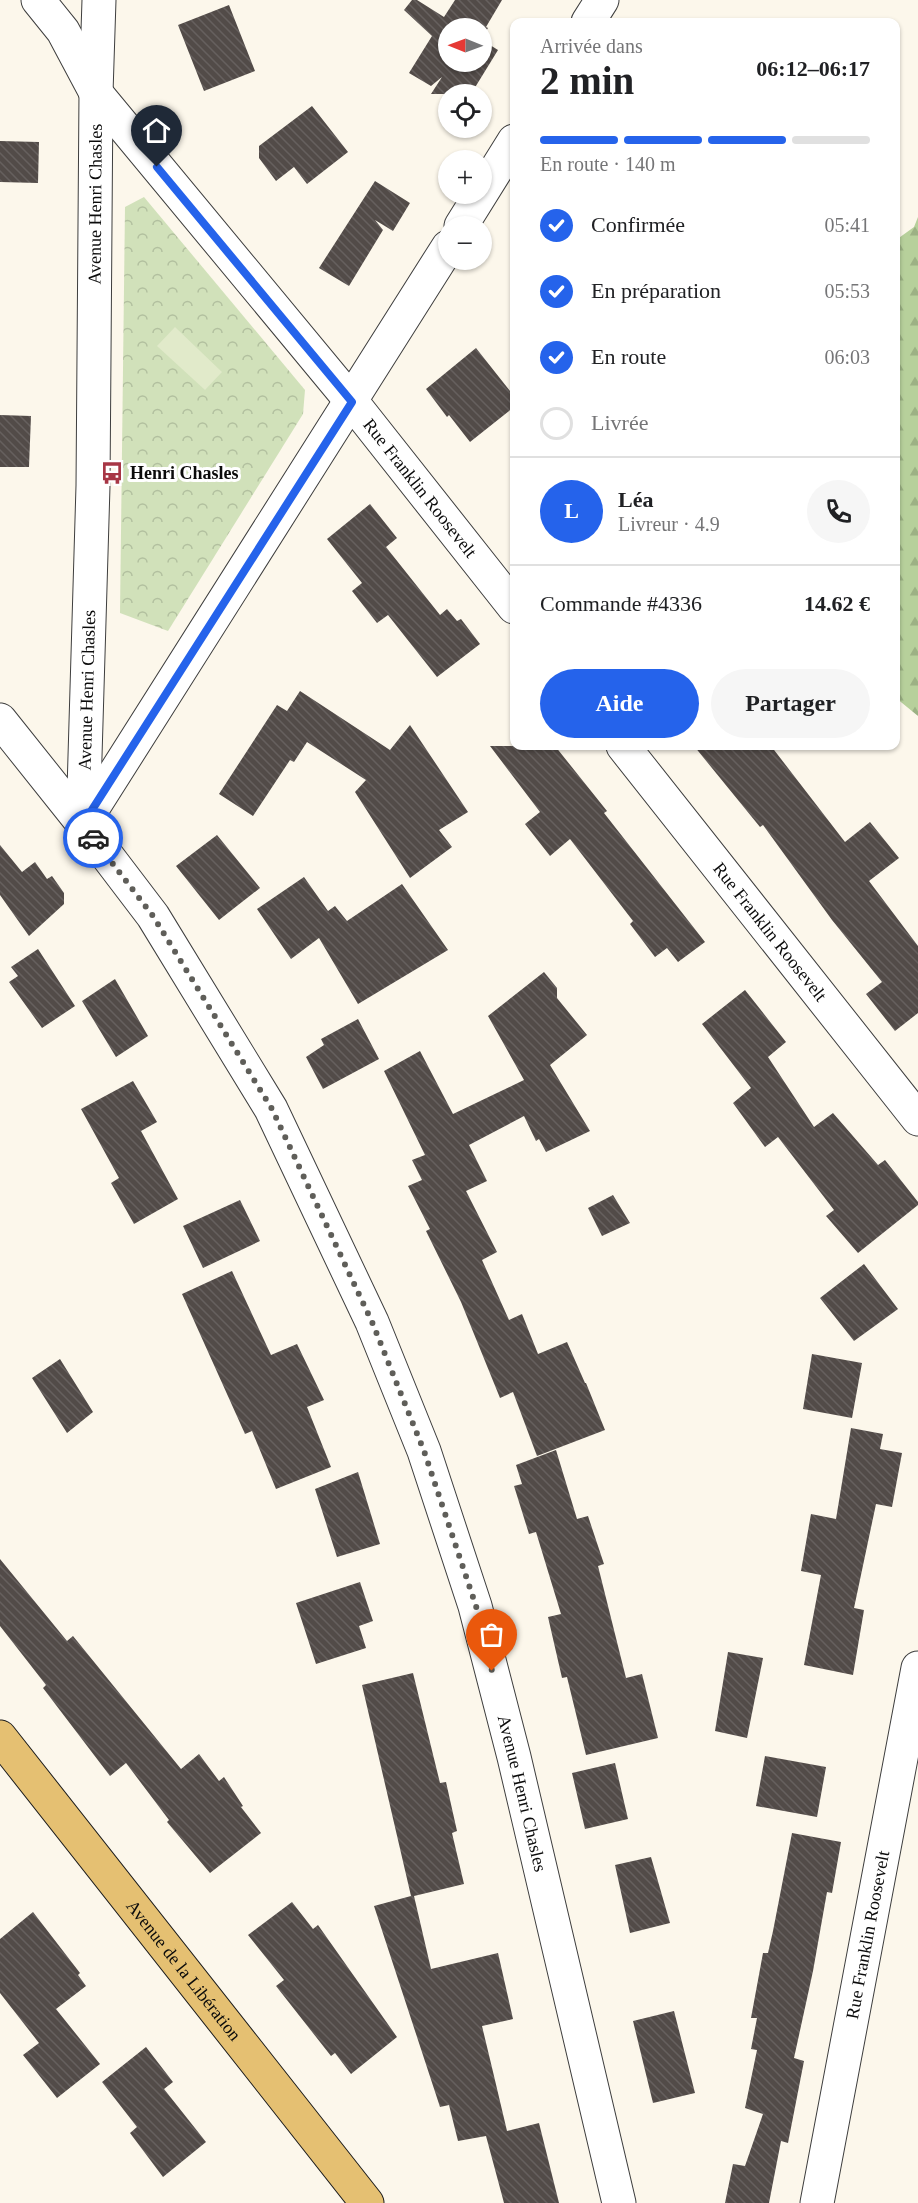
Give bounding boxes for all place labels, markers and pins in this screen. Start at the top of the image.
pin [131,105,182,167]
bus stop icon: Henri Chasles [99,460,125,486]
place label: Henri Chasles [130,463,239,483]
pin [466,1609,517,1671]

